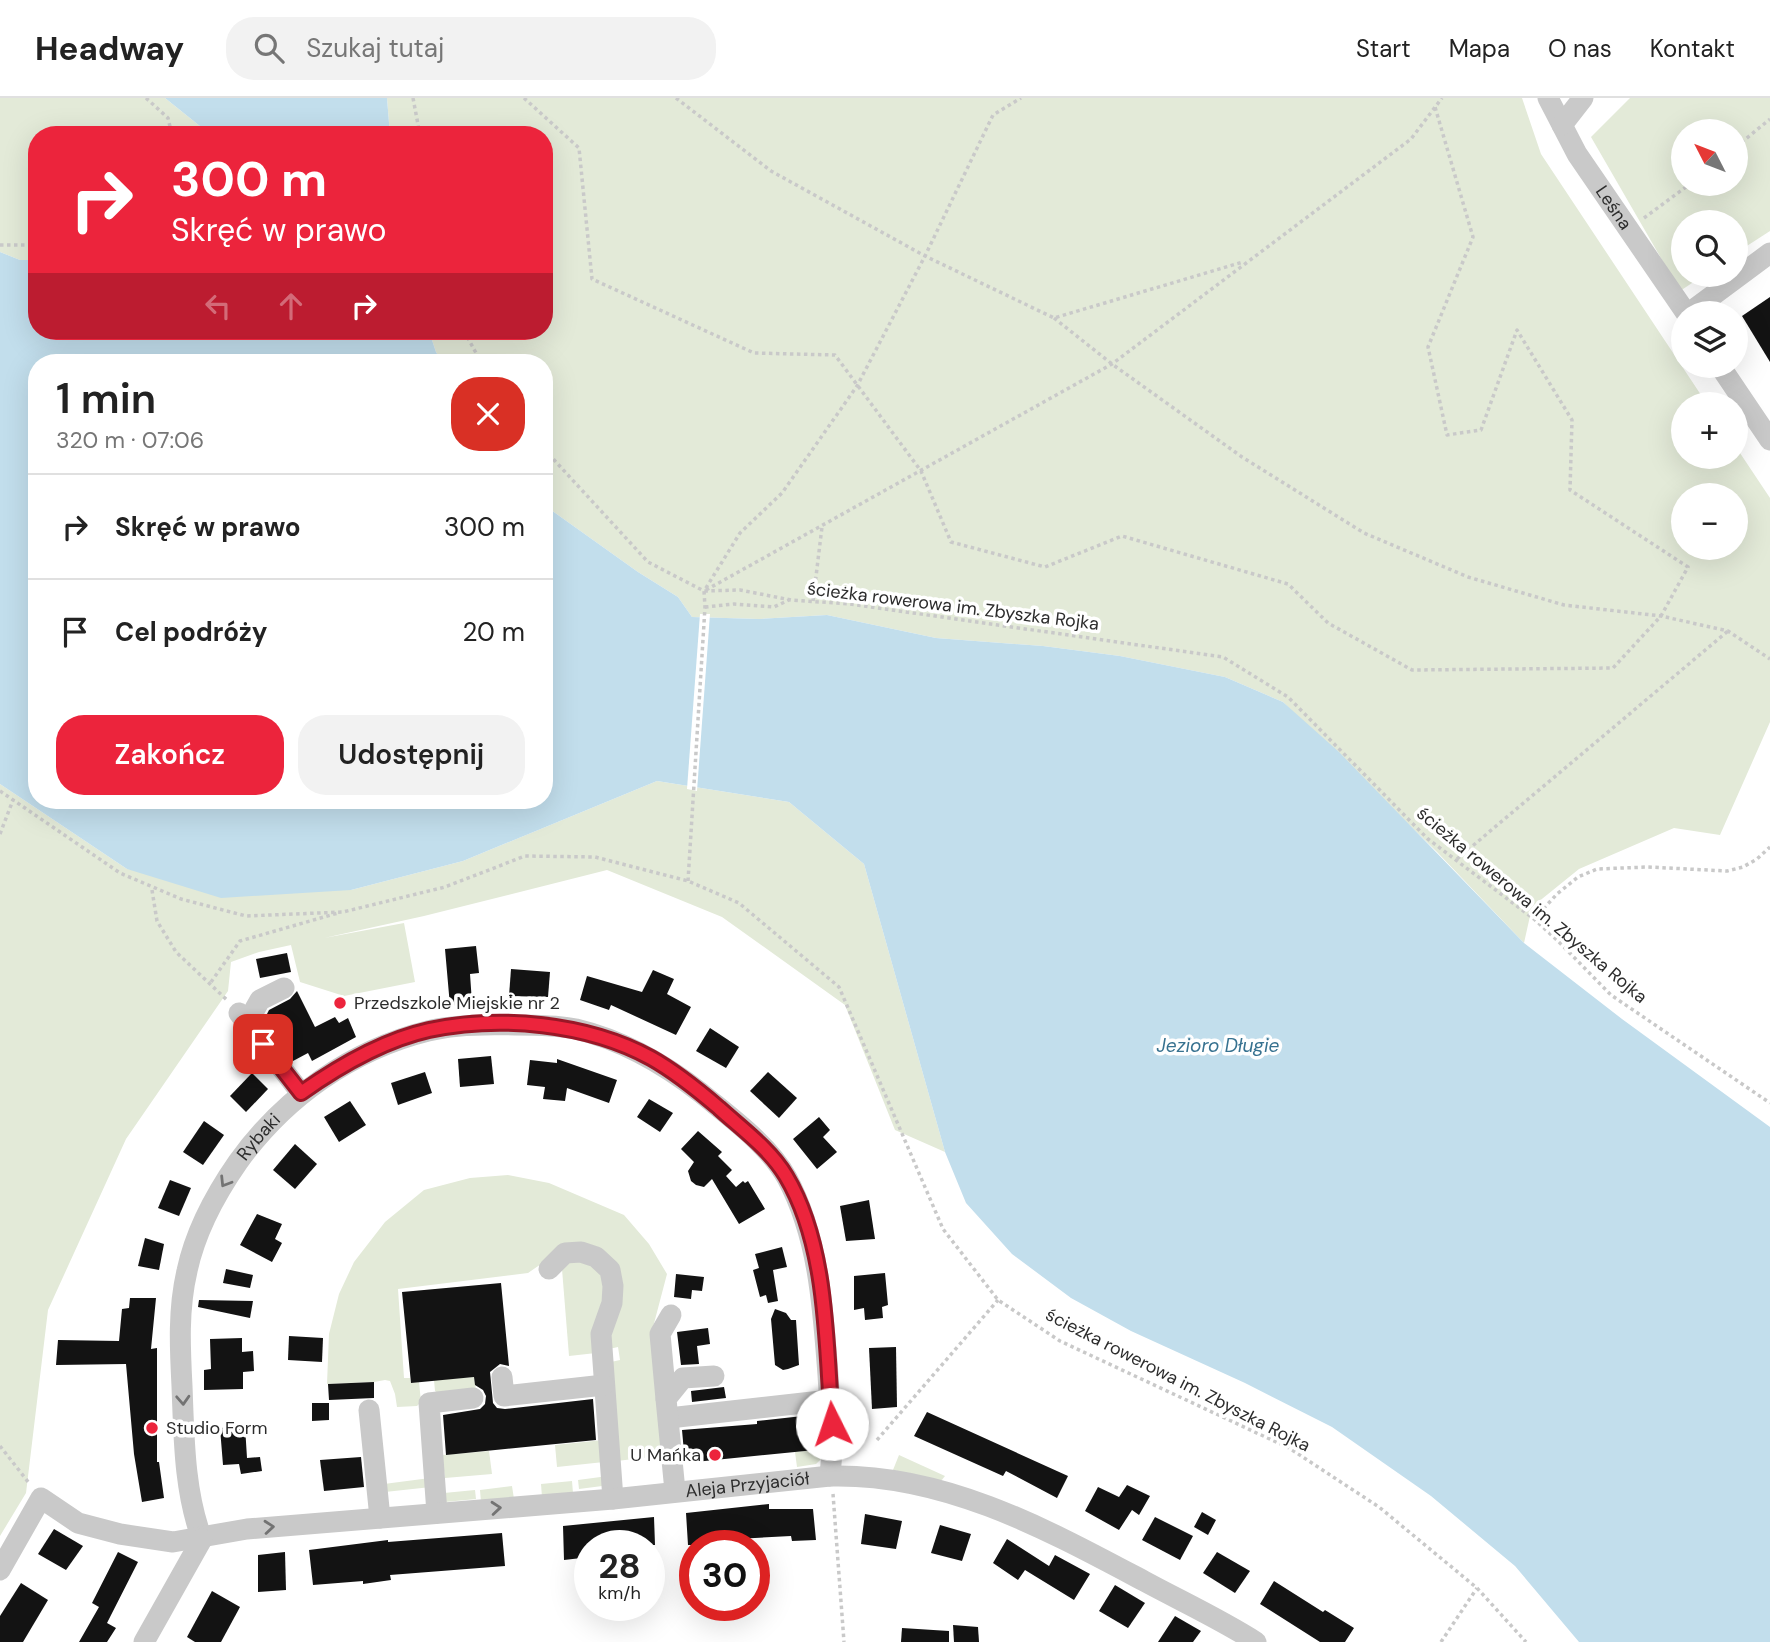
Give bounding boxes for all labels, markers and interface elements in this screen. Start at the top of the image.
search box [226,17,716,80]
text: Headway [35,27,184,70]
icon: search [250,29,288,67]
text: Szukaj tutaj [306,31,444,65]
text: Start [1356,33,1411,64]
text: Mapa [1449,33,1510,64]
text: O nas [1548,33,1612,64]
text: Kontakt [1650,33,1735,64]
north arrow [1671,119,1748,196]
map controls [1671,119,1748,560]
text: 300 m [171,147,327,211]
icon: right [56,154,147,245]
street label: Leśna [1590,181,1637,234]
text: Skręć w prawo [171,209,387,251]
button: search [1671,210,1748,287]
icon: left [199,287,237,325]
icon: ahead [272,287,310,325]
icon: right [345,287,383,325]
button: layers [1671,301,1748,378]
text: 1 min [56,371,156,426]
button: close [451,377,525,451]
button: + [1671,392,1748,469]
text: 320 m · 07:06 [56,425,204,455]
button: − [1671,483,1748,560]
icon: right [56,508,94,546]
text: Skręć w prawo [115,510,301,544]
text: 300 m [444,510,525,544]
street label: ścieżka rowerowa im. Zbyszka Rojka [806,576,1100,636]
icon: arrive [56,613,94,651]
text: Cel podróży [115,615,268,649]
text: 20 m [462,615,525,649]
button: Zakończ [56,715,284,795]
button: Udostępnij [298,715,525,795]
street label: ścieżka rowerowa im. Zbyszka Rojka [1412,801,1652,1009]
place label: Przedszkole Miejskie nr 2 [354,991,560,1015]
marker: Przedszkole Miejskie nr 2 [332,995,348,1011]
pin [233,1014,293,1074]
icon: arrive [244,1025,282,1063]
water label: Jezioro Długie [1157,1033,1280,1058]
street label: Rybaki [231,1108,285,1165]
one-way arrow [221,1174,234,1187]
street label: ścieżka rowerowa im. Zbyszka Rojka [1042,1303,1314,1457]
position arrow [795,1387,869,1461]
one-way arrow [175,1395,190,1406]
place label: Studio Form [166,1416,268,1440]
marker: Studio Form [144,1420,160,1436]
place label: U Mańka [630,1443,701,1467]
marker: U Mańka [707,1447,723,1463]
street label: Aleja Przyjaciół [684,1466,811,1503]
one-way arrow [490,1501,501,1516]
one-way arrow [263,1520,275,1535]
speed limit sign: 30 [679,1530,770,1621]
text: 28 [598,1543,641,1589]
text: km/h [598,1581,641,1605]

